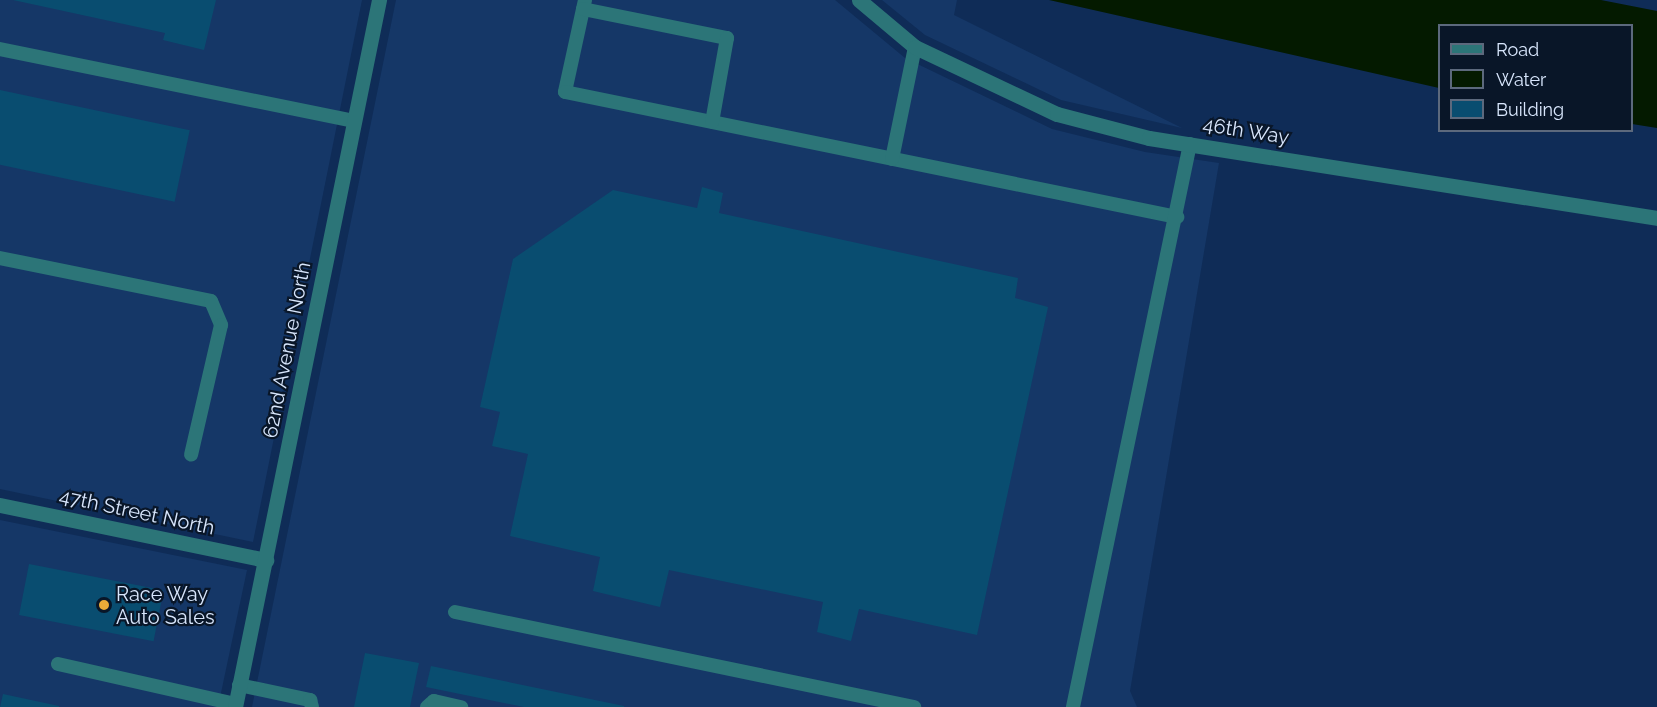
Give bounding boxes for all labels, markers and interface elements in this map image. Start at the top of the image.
legend [1438,24,1633,132]
text: Road [1496,39,1539,60]
text: Water [1496,69,1546,90]
text: Building [1496,99,1564,120]
street label: 46th Way [1201,112,1291,150]
street label: 62nd Avenue North [258,260,316,440]
street label: 47th Street North [57,484,217,540]
place label: Race Way Auto Sales [116,582,215,629]
marker: Race Way Auto Sales [97,598,111,612]

